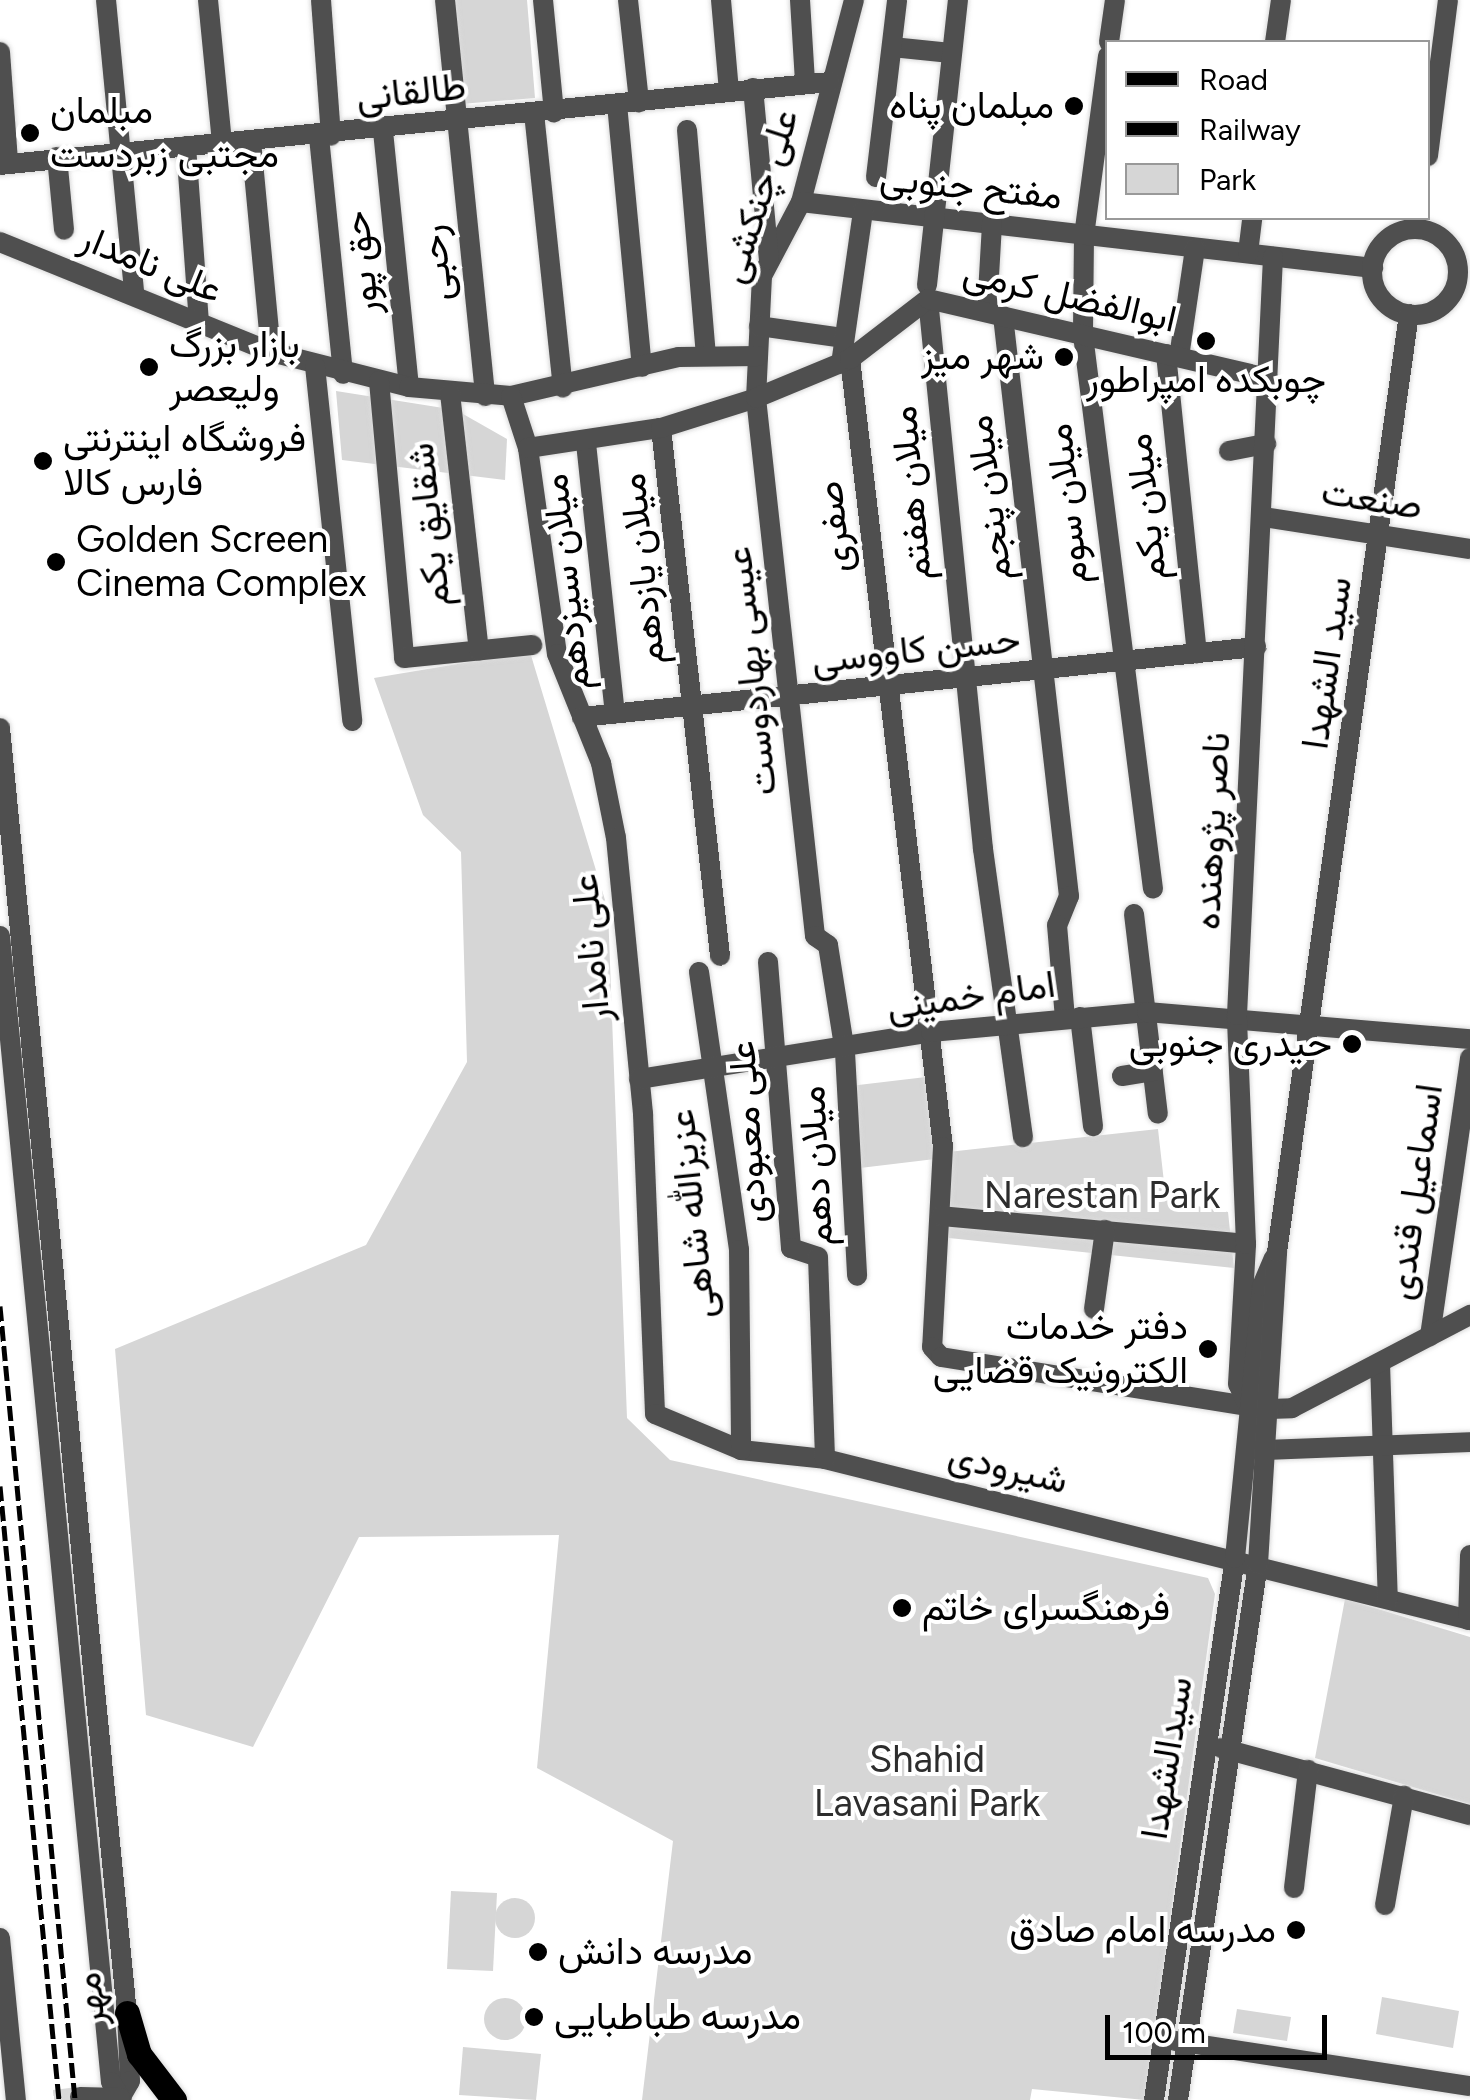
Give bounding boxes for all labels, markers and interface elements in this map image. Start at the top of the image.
legend [1105,40,1430,220]
text: Road [1199,61,1268,98]
street label: طالقانی [354,64,468,120]
place label: مبلمان پناه [889,83,1054,129]
place label: مبلمان مجتبی زبردست [50,88,279,178]
marker: مبلمان پناه [1063,95,1085,117]
street label: علی چنکشی [709,103,809,289]
text: Railway [1199,111,1301,148]
marker: مبلمان مجتبی زبردست [19,122,41,144]
street label: مفتح جنوبی [878,155,1064,219]
text: Park [1199,161,1256,198]
street label: حق پور [333,209,389,317]
street label: علی نامدار [73,215,229,313]
street label: رحبی [409,222,463,304]
street label: ابوالفضل کرمی [959,249,1181,343]
place label: بازار بزرگ ولیعصر [169,322,300,412]
marker: چوبکده امپراطور [1195,330,1217,352]
place label: شهر میز [921,334,1044,380]
marker: شهر میز [1053,346,1075,368]
marker: بازار بزرگ ولیعصر [138,356,160,378]
place label: چوبکده امپراطور [1086,357,1326,403]
street label: میلان هفتم [881,404,941,582]
street label: میلان پنجم [956,413,1022,583]
place label: فروشگاه اینترنتی فارس کالا [63,416,306,506]
street label: میلان سوم [1036,421,1098,587]
street label: میلان یکم [1116,431,1176,583]
street label: شقایق یکم [398,441,460,609]
marker: فروشگاه اینترنتی فارس کالا [32,450,54,472]
street label: صنعت [1318,469,1426,529]
street label: میلان سیزدهم [532,471,600,693]
street label: میلان یازدهم [609,471,675,667]
street label: صفری [807,479,861,575]
place label: Golden Screen Cinema Complex [76,517,366,606]
street label: عیسی بهاردوست [715,544,787,798]
marker: Golden Screen Cinema Complex [45,551,67,573]
street label: سید الشهدا [1292,574,1362,752]
street label: حسن کاووسی [809,616,1023,684]
street label: ناصر پژوهنده [1184,731,1240,931]
street label: علی نامدار [562,872,620,1024]
street label: امام خمینی [884,962,1058,1030]
place label: حیدری جنوبی [1129,1021,1332,1067]
marker: حیدری جنوبی [1341,1033,1363,1055]
street label: علی معبودی [719,1039,777,1225]
street label: اسماعیل قندی [1377,1081,1453,1303]
street label: میلان دهم [789,1085,843,1247]
street label: عزیزالله شاهی [658,1107,726,1321]
park label: Narestan Park [984,1173,1220,1219]
place label: دفتر خدمات الکترونیک قضایی [933,1304,1188,1394]
marker: دفتر خدمات الکترونیک قضایی [1197,1338,1219,1360]
street label: شیرودی [944,1432,1072,1504]
place label: فرهنگسرای خاتم [922,1585,1170,1631]
marker: فرهنگسرای خاتم [891,1597,913,1619]
street label: سیدالشهدا [1132,1674,1202,1842]
park label: Shahid Lavasani Park [814,1737,1040,1826]
place label: مدرسه امام صادق [1009,1907,1276,1953]
marker: مدرسه امام صادق [1285,1919,1307,1941]
place label: مدرسه دانش [558,1929,752,1975]
marker: مدرسه دانش [527,1941,549,1963]
street label: مهر [65,1970,115,2028]
place label: مدرسه طباطبایی [554,1994,801,2040]
scale bar [1110,1995,1332,2057]
marker: مدرسه طباطبایی [523,2006,545,2028]
text: 100 m [1122,2014,1206,2051]

